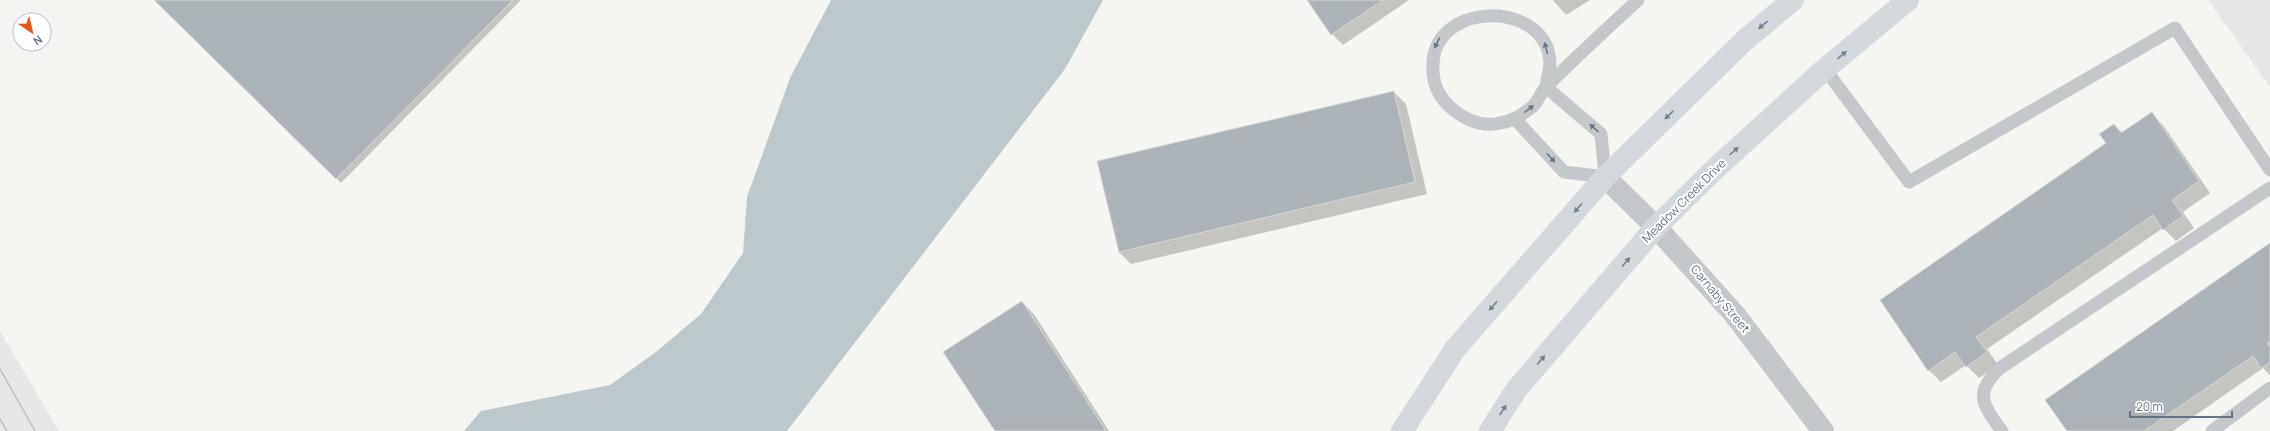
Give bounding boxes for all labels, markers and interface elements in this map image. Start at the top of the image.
north arrow [12,12,52,52]
one-way arrow [1757,20,1768,29]
text: N [30,32,46,49]
one-way arrow [1434,37,1440,48]
one-way arrow [1543,42,1549,55]
one-way arrow [1836,50,1847,59]
one-way arrow [1523,105,1534,113]
one-way arrow [1664,110,1674,120]
one-way arrow [1588,123,1599,132]
one-way arrow [1730,147,1739,156]
one-way arrow [1546,153,1556,163]
street label: Meadow Creek Drive [1638,155,1729,246]
one-way arrow [1574,203,1583,213]
one-way arrow [1622,256,1631,267]
street label: Carnaby Street [1687,261,1754,337]
one-way arrow [1488,301,1497,311]
one-way arrow [1537,355,1546,365]
scale bar [2130,393,2232,419]
text: 20 m [2136,398,2163,415]
one-way arrow [1499,405,1507,415]

